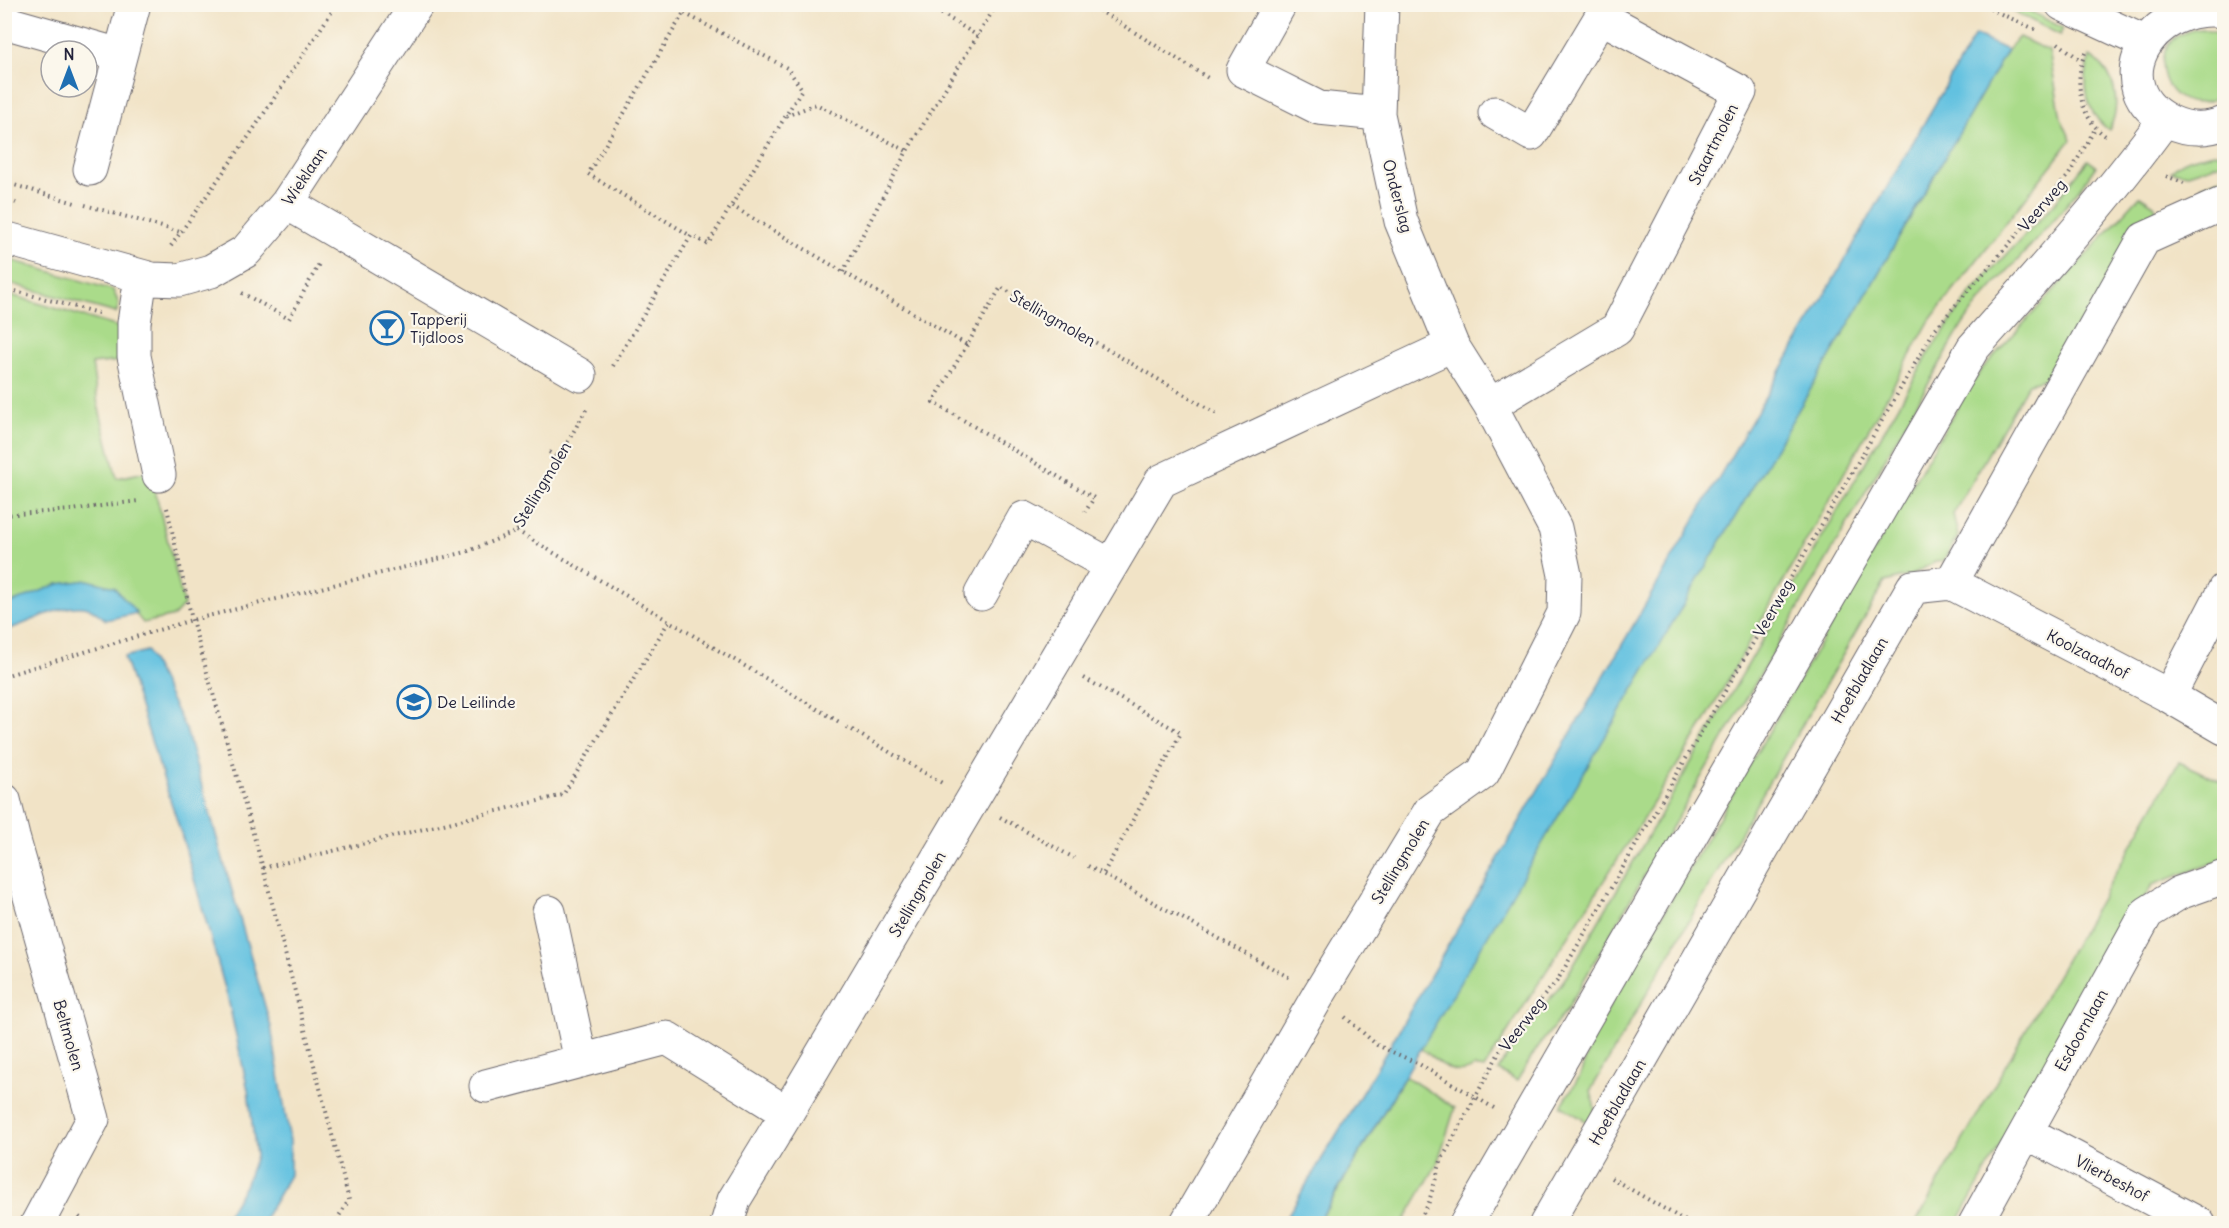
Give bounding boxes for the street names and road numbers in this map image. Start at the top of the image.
street label: Staartmolen [1684,100,1742,188]
street label: Wieklaan [277,143,331,209]
street label: Onderslag [1379,157,1417,235]
street label: Veerweg [2014,175,2070,235]
street label: Stellingmolen [1006,285,1100,351]
street label: Stellingmolen [509,438,575,530]
street label: Veerweg [1749,576,1797,640]
street label: Koolzaadhof [2043,625,2133,684]
street label: Hoefbladlaan [1826,633,1892,727]
street label: Stellingmolen [1367,815,1433,907]
street label: Stellingmolen [884,847,950,941]
street label: Esdoornlaan [2050,985,2112,1075]
street label: Veerweg [1495,993,1549,1055]
street label: Beltmolen [49,997,89,1073]
street label: Hoefbladlaan [1584,1055,1650,1149]
street label: Vlierbeshof [2072,1150,2153,1206]

